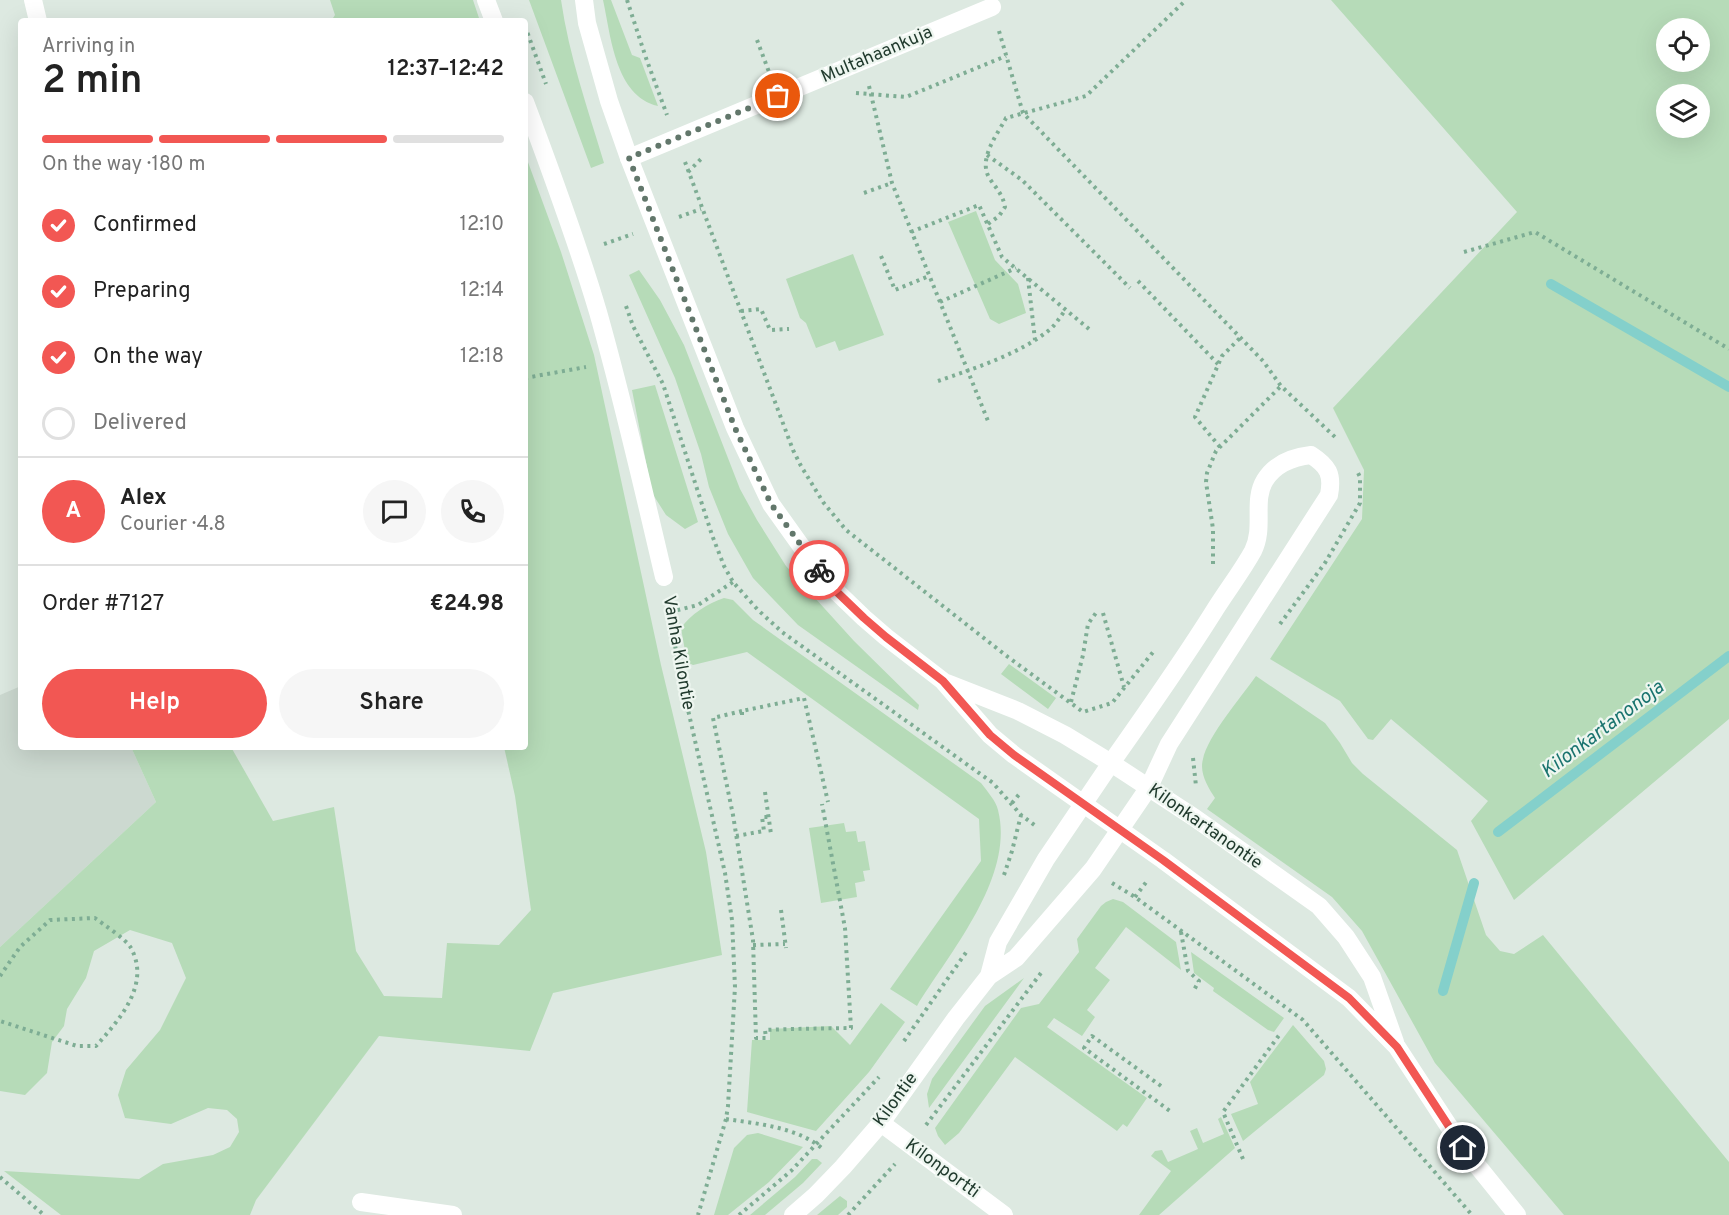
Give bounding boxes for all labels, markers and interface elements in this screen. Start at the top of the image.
map controls [1656,18,1710,138]
button: locate [1656,18,1710,72]
street label: Multahaankuja [818,21,936,89]
text: Arriving in [42,34,135,60]
text: 12:37–12:42 [387,56,504,83]
text: 2 min [42,58,143,107]
pin [752,70,803,121]
icon: bag [761,79,794,112]
button: layers [1656,84,1710,138]
text: On the way · 180 m [42,152,205,178]
icon: check [42,209,75,242]
text: Confirmed [93,212,197,239]
text: 12:10 [460,212,504,238]
icon: check [42,275,75,308]
text: Preparing [93,278,191,305]
text: 12:14 [460,278,504,304]
icon: check [42,341,75,374]
text: On the way [93,344,203,371]
text: 12:18 [460,344,504,370]
text: Delivered [93,410,187,437]
button: chat [363,480,426,543]
button: phone [441,480,504,543]
text: Alex [120,485,167,512]
text: A [66,498,81,525]
text: Courier · 4.8 [120,512,226,538]
courier [789,540,849,600]
icon: bike [803,554,836,587]
text: Order #7127 [42,591,164,618]
text: €24.98 [430,591,504,618]
street label: Vanha Kilontie [657,594,699,712]
button: Help [42,669,267,738]
button: Share [279,669,504,738]
water label: Kilonkartanonoja [1536,675,1670,785]
street label: Kilonkartanontie [1143,779,1267,875]
street label: Kilontie [869,1068,923,1132]
pin [1437,1122,1488,1173]
icon: home [1446,1131,1479,1164]
street label: Kilonportti [900,1134,984,1204]

